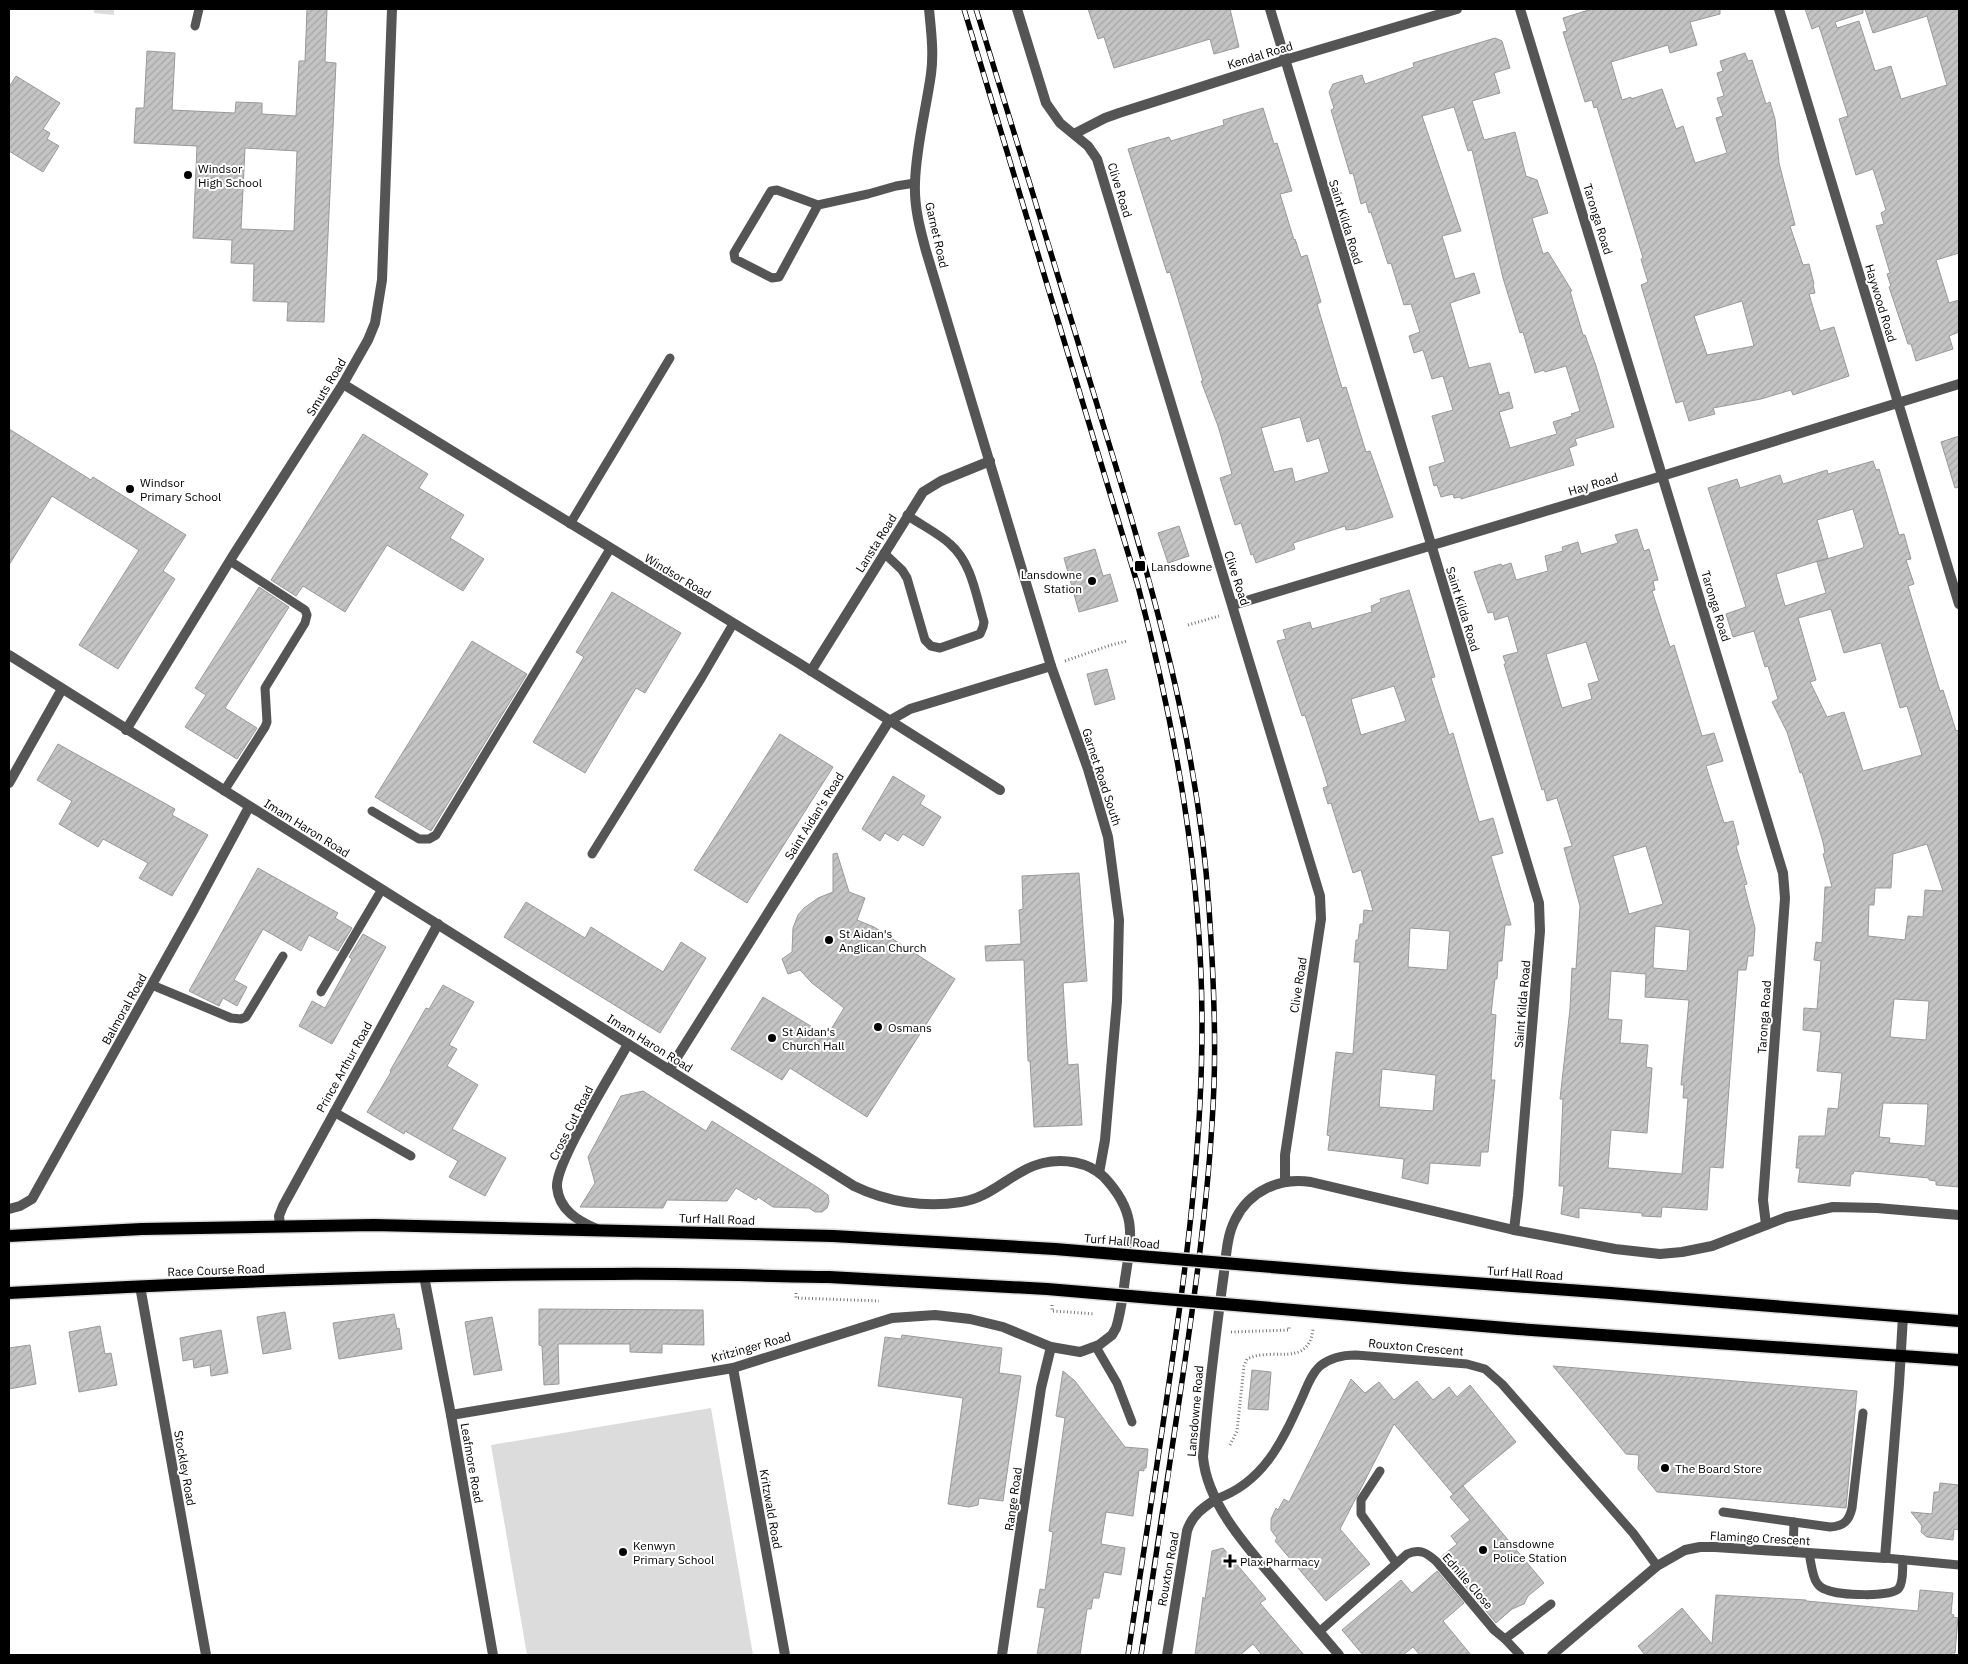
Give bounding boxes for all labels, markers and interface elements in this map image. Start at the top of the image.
street label: Kendal Road [1225,38,1295,72]
place label: Windsor High School [198,161,262,190]
street label: Clive Road [1105,161,1135,219]
marker: Windsor High School [182,169,194,181]
street label: Saint Kilda Road [1326,178,1366,266]
street label: Taronga Road [1580,182,1616,256]
street label: Garnet Road [922,201,952,269]
street label: Haywood Road [1862,262,1900,344]
street label: Smuts Road [303,355,349,419]
street label: Hay Road [1566,469,1620,499]
place label: Windsor Primary School [140,475,221,504]
marker: Windsor Primary School [124,483,136,495]
street label: Lansta Road [852,511,900,575]
street label: Clive Road [1221,549,1253,607]
street label: Windsor Road [642,550,714,602]
marker: Lansdowne [1133,559,1147,573]
place label: Lansdowne [1151,559,1213,574]
street label: Saint Kilda Road [1443,565,1483,653]
place label: Lansdowne Station [1021,567,1082,596]
street label: Taronga Road [1698,569,1734,643]
marker: Lansdowne Station [1086,575,1098,587]
street label: Garnet Road South [1079,726,1125,828]
street label: Saint Aidan's Road [781,770,847,862]
street label: Imam Haron Road [261,796,353,860]
place label: St Aidan's Anglican Church [839,926,926,955]
marker: St Aidan's Anglican Church [823,934,835,946]
street label: Clive Road [1286,956,1310,1014]
street label: Saint Kilda Road [1511,960,1533,1048]
street label: Balmoral Road [98,971,150,1047]
street label: Taronga Road [1754,980,1774,1054]
street label: Imam Haron Road [604,1011,696,1075]
street label: Prince Arthur Road [313,1019,375,1115]
place label: Osmans [888,1020,932,1035]
marker: Osmans [872,1021,884,1033]
place label: St Aidan's Church Hall [782,1024,844,1053]
marker: St Aidan's Church Hall [766,1032,778,1044]
street label: Cross Cut Road [546,1083,596,1163]
street label: Turf Hall Road [679,1210,755,1228]
street label: Turf Hall Road [1083,1230,1161,1252]
street label: Race Course Road [167,1261,265,1279]
street label: Turf Hall Road [1487,1263,1563,1283]
street label: Kritzinger Road [709,1328,793,1366]
street label: Rouxton Crescent [1368,1335,1464,1359]
street label: Lansdowne Road [1184,1365,1206,1457]
street label: Leafmore Road [458,1422,486,1504]
street label: Stockley Road [171,1429,199,1507]
place label: The Board Store [1675,1461,1762,1476]
marker: The Board Store [1659,1462,1671,1474]
street label: Range Road [1001,1466,1025,1532]
street label: Kritzwald Road [757,1468,785,1550]
street label: Flamingo Crescent [1710,1528,1810,1548]
street label: Rouxton Road [1154,1531,1182,1607]
place label: Lansdowne Police Station [1493,1536,1567,1565]
place label: Kenwyn Primary School [633,1538,714,1567]
marker: Lansdowne Police Station [1477,1544,1489,1556]
marker: Kenwyn Primary School [617,1546,629,1558]
street label: Ednille Close [1440,1550,1497,1612]
place label: Plax Pharmacy [1240,1554,1320,1569]
marker: Plax Pharmacy [1224,1555,1236,1567]

